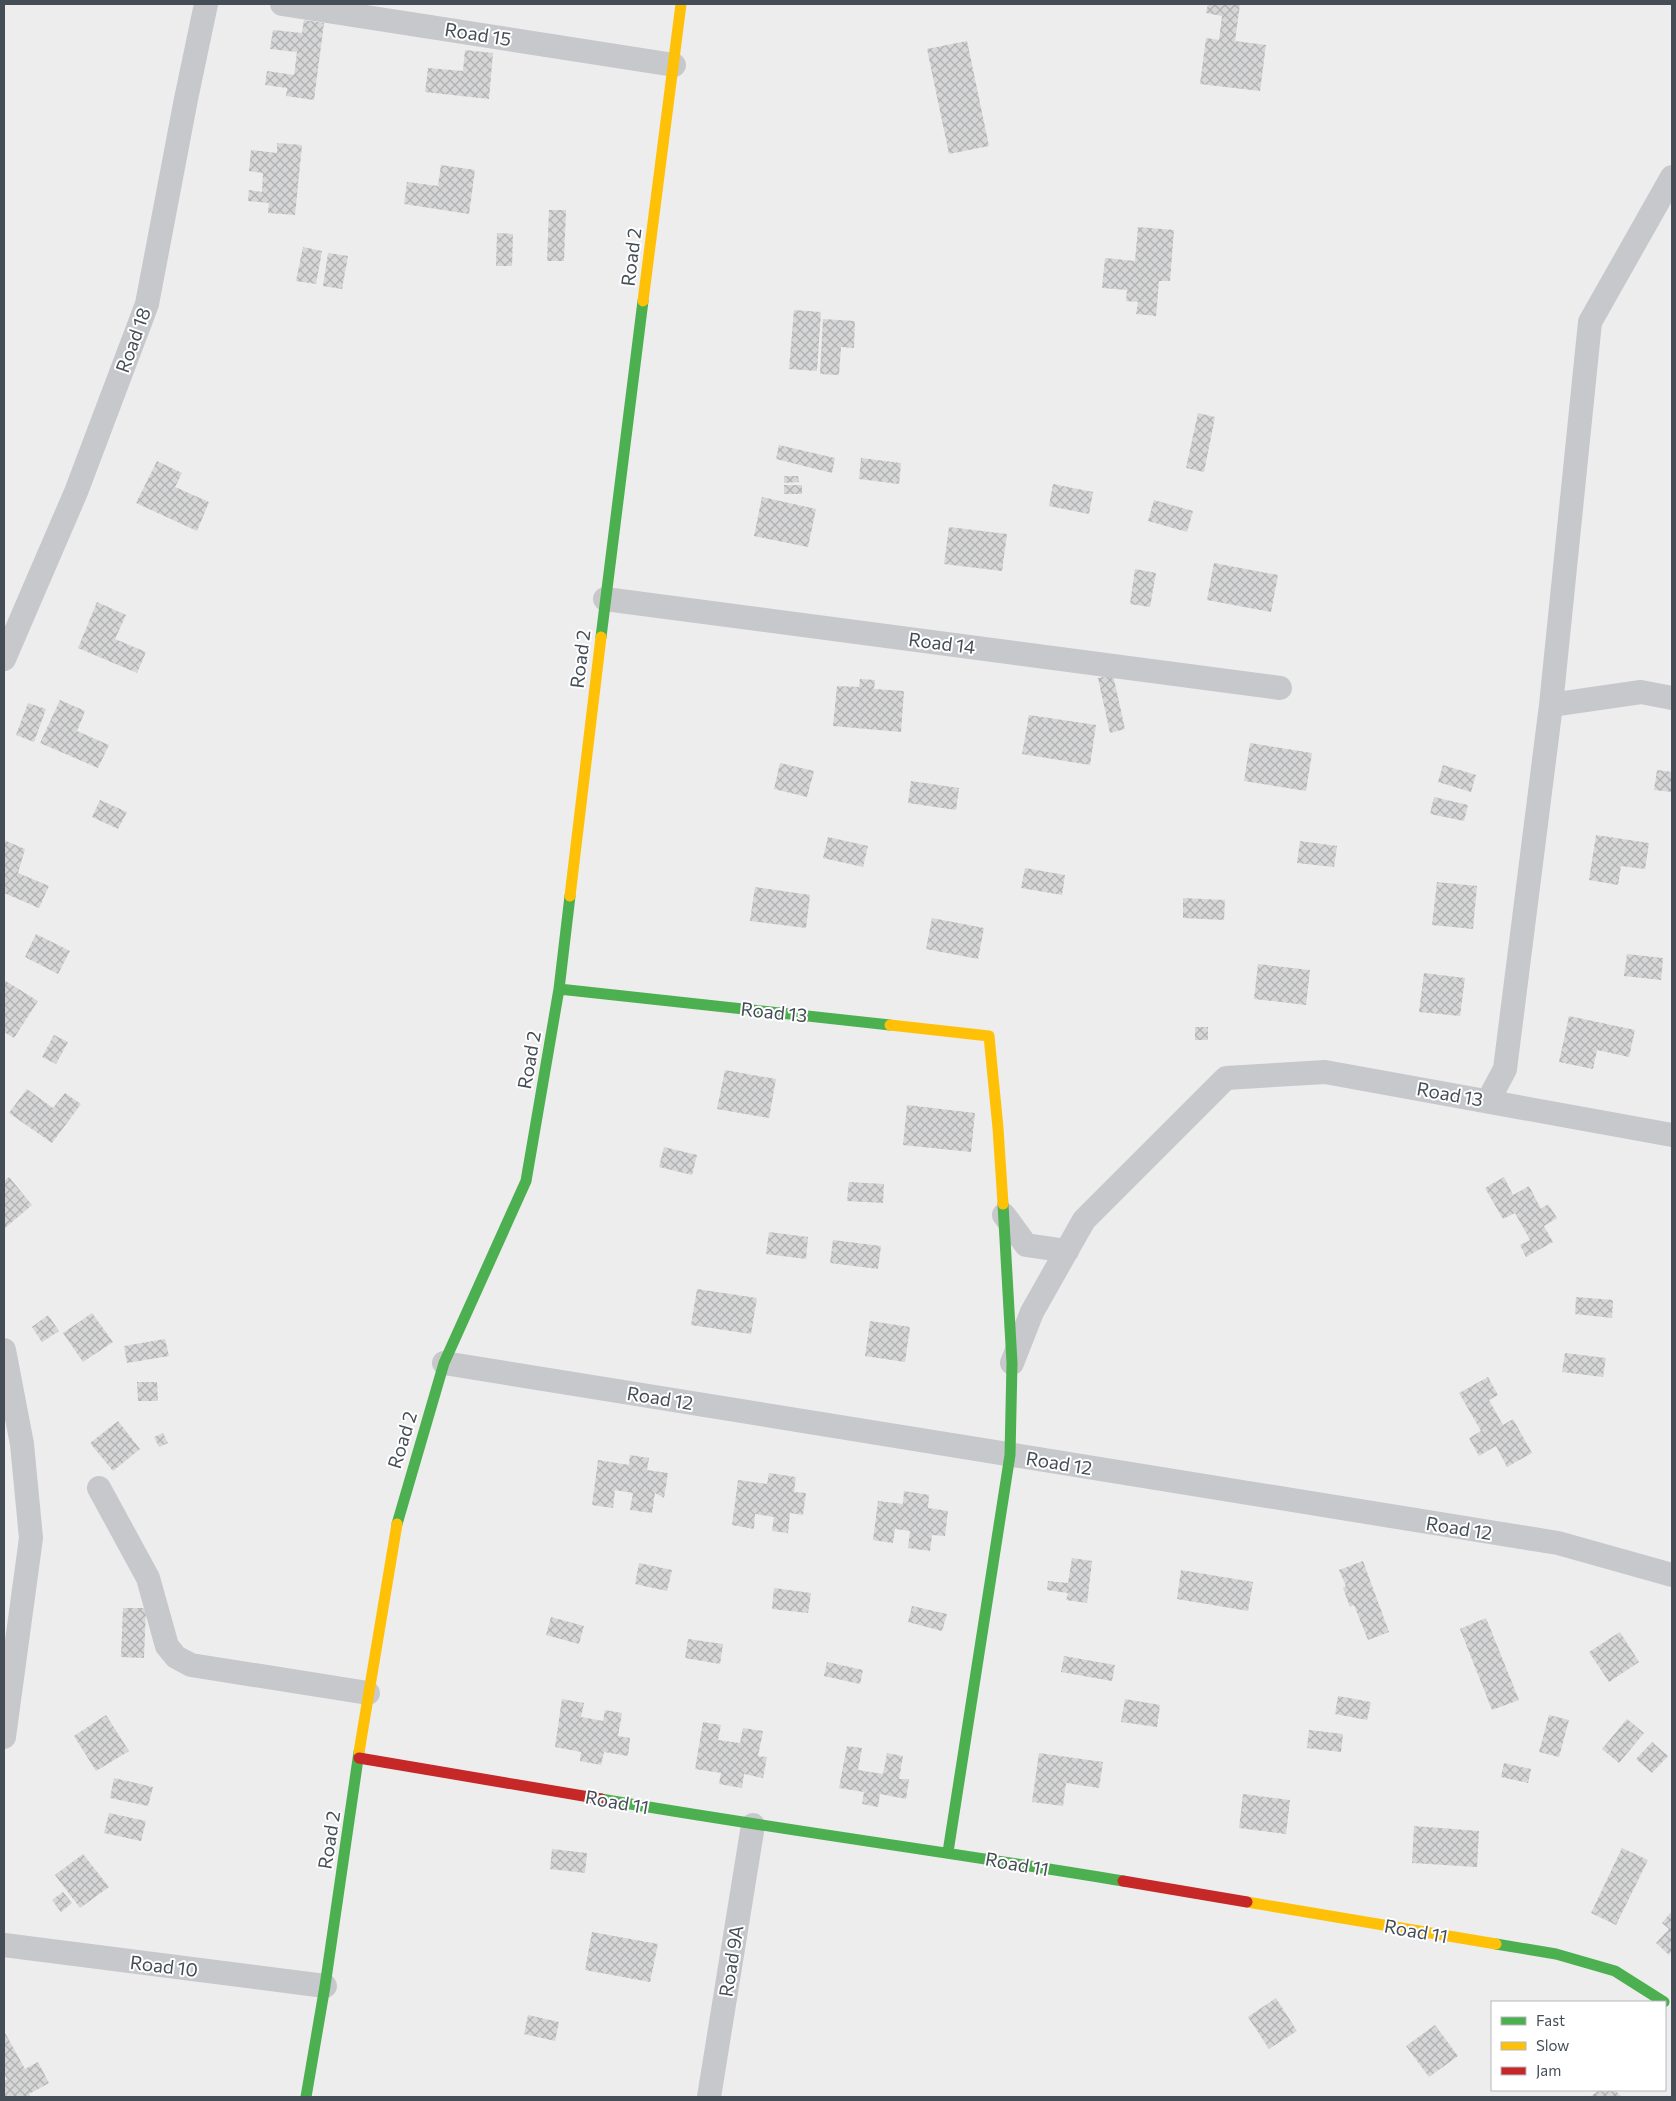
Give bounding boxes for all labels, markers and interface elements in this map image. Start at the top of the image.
street label: Road 15 [443,17,513,50]
street label: Road 2 [616,226,645,287]
street label: Road 18 [110,304,155,376]
street label: Road 14 [907,627,977,658]
street label: Road 2 [565,628,594,689]
street label: Road 13 [740,997,809,1026]
street label: Road 2 [512,1029,545,1091]
street label: Road 13 [1415,1076,1485,1111]
street label: Road 12 [625,1381,695,1414]
street label: Road 2 [382,1408,421,1471]
street label: Road 12 [1024,1446,1094,1479]
street label: Road 12 [1424,1511,1494,1544]
street label: Road 11 [583,1785,651,1818]
street label: Road 2 [313,1809,344,1871]
street label: Road 11 [983,1847,1051,1880]
street label: Road 11 [1382,1914,1450,1947]
street label: Road 9A [713,1923,748,1998]
street label: Road 10 [129,1950,199,1981]
legend [1491,2001,1666,2091]
text: Fast [1536,2011,1565,2029]
text: Slow [1536,2036,1569,2054]
text: Jam [1536,2061,1561,2079]

